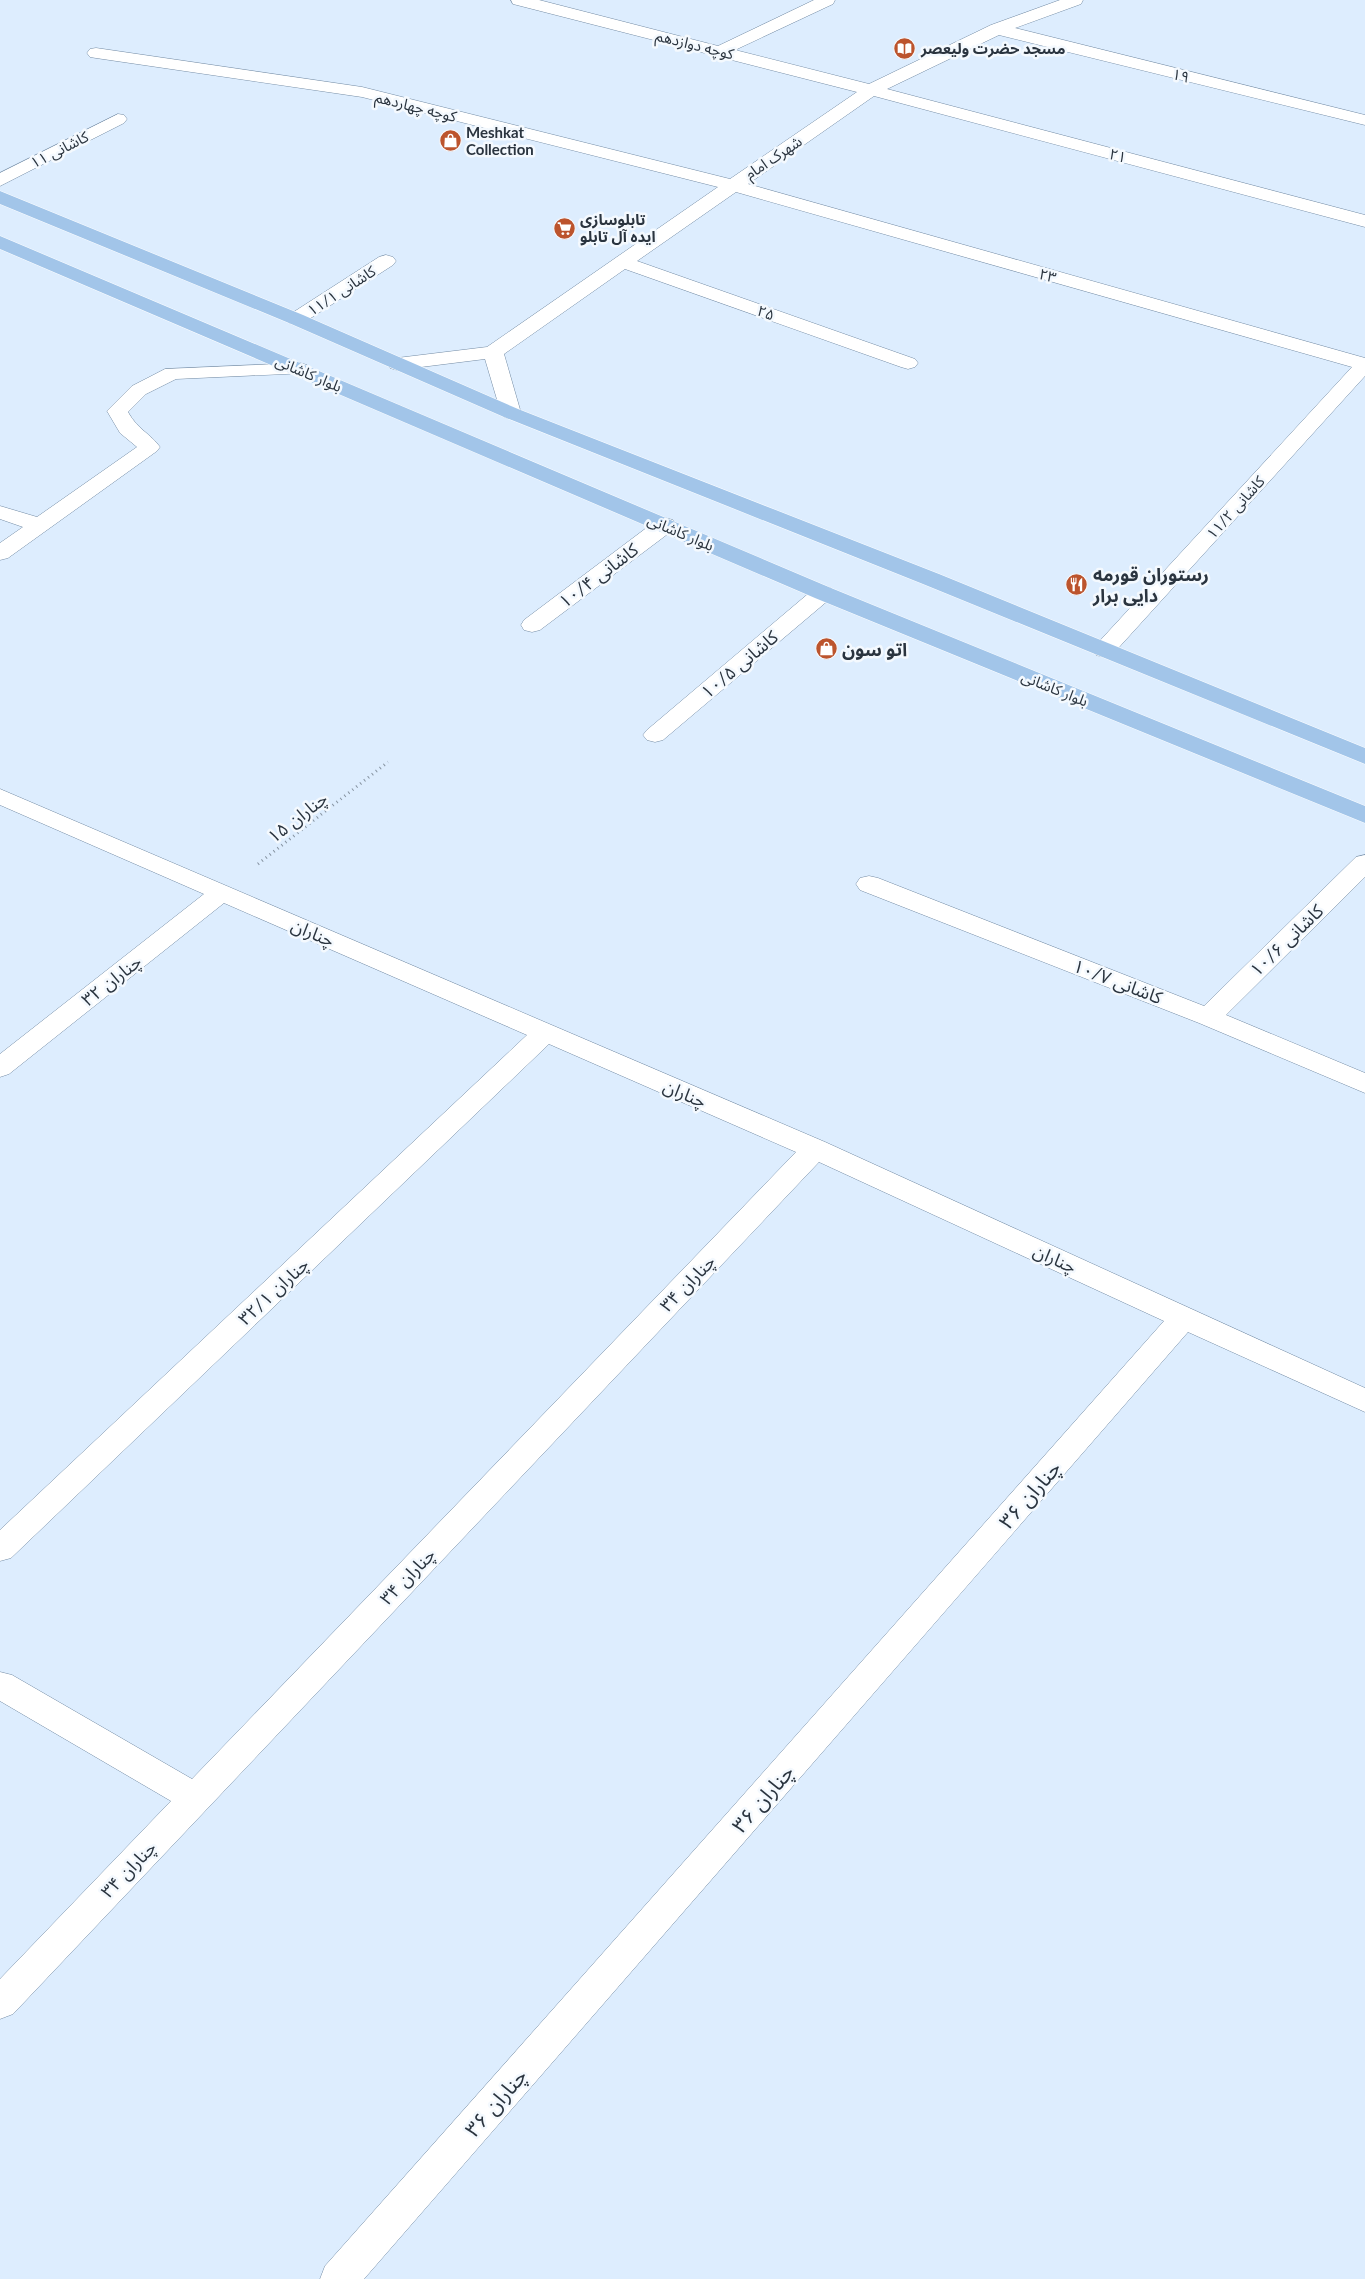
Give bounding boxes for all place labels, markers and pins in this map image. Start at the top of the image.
library icon: مسجد حضرت ولیعصر [893,36,917,60]
place label: مسجد حضرت ولیعصر [920,39,1065,58]
place label: Meshkat Collection [466,123,534,158]
shop icon: Meshkat Collection [438,129,462,153]
place label: تابلوسازی ایده آل تابلو [580,210,656,246]
supermarket icon: تابلوسازی ایده آل تابلو [552,216,576,240]
place label: رستوران قورمه دایی برار [1092,563,1209,607]
restaurant icon: رستوران قورمه دایی برار [1065,572,1089,596]
shop icon: اتو سون [814,637,838,661]
place label: اتو سون [842,638,907,660]

